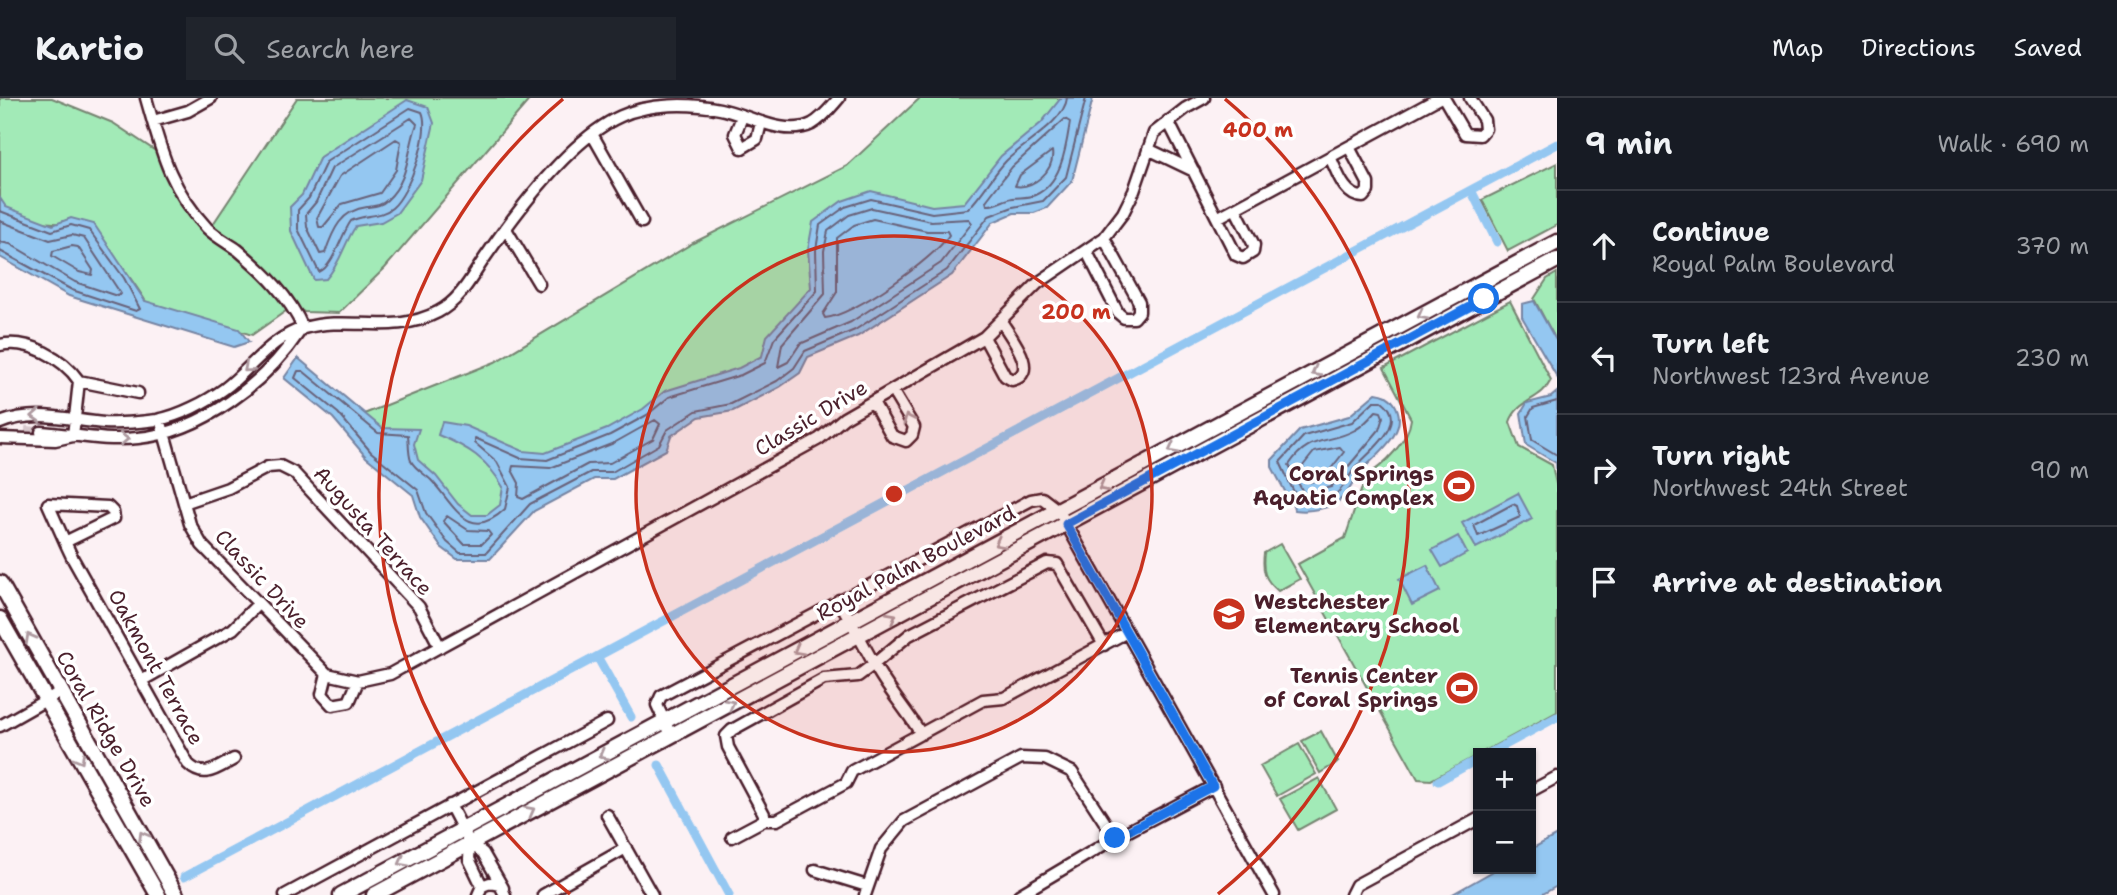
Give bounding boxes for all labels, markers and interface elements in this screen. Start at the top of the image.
search box [186,17,676,80]
text: Kartio [35,26,144,71]
icon: search [210,29,248,67]
text: Search here [266,31,415,66]
text: Map [1772,32,1823,64]
text: Directions [1861,32,1976,64]
text: Saved [2014,32,2082,64]
text: 400 m [1223,116,1293,144]
text: 9 min [1585,123,1672,164]
text: Walk · 690 m [1937,129,2089,159]
text: Continue [1652,214,1770,249]
icon: ahead [1585,227,1623,265]
text: 370 m [2016,231,2089,261]
text: Royal Palm Boulevard [1652,249,1895,279]
route start [1468,283,1499,314]
text: 200 m [1041,298,1111,326]
one-way arrow [1417,307,1429,320]
text: Turn left [1652,326,1769,361]
icon: left [1585,339,1623,377]
text: 230 m [2015,343,2089,373]
one-way arrow [243,360,256,372]
text: Northwest 123rd Avenue [1652,361,1930,391]
one-way arrow [1311,364,1323,377]
street label: Classic Drive [749,373,873,463]
one-way arrow [30,408,41,423]
one-way arrow [903,414,916,427]
one-way arrow [118,431,129,446]
text: Turn right [1652,438,1790,473]
one-way arrow [1167,441,1180,454]
icon: right [1585,451,1623,489]
text: 90 m [2029,455,2089,485]
street label: Augusta Terrace [307,460,439,602]
place label: Coral Springs Aquatic Complex [1253,460,1434,512]
sports icon: Coral Springs Aquatic Complex [1440,467,1478,505]
text: Northwest 24th Street [1652,473,1908,503]
one-way arrow [1098,479,1110,492]
centre of rings [882,482,906,506]
street label: Royal Palm Boulevard [812,499,1020,627]
street label: Classic Drive [209,523,315,635]
one-way arrow [993,535,1006,548]
icon: arrive [1585,563,1623,601]
text: Arrive at destination [1652,565,1942,600]
street label: Oakmont Terrace [102,584,210,750]
place label: Westchester Elementary School [1254,588,1459,640]
school or university icon: Westchester Elementary School [1210,595,1248,633]
one-way arrow [885,612,897,626]
one-way arrow [25,632,38,645]
one-way arrow [793,642,805,656]
street label: Coral Ridge Drive [50,646,162,812]
place label: Tennis Center of Coral Springs [1263,662,1438,714]
sports icon: Tennis Center of Coral Springs [1443,669,1481,707]
one-way arrow [723,699,735,713]
one-way arrow [598,747,610,760]
map controls [1473,748,1536,874]
button: + [1473,748,1536,811]
one-way arrow [72,752,85,765]
one-way arrow [523,806,535,819]
button: − [1473,811,1536,874]
route end [1099,822,1130,853]
one-way arrow [138,831,151,843]
one-way arrow [398,854,410,867]

